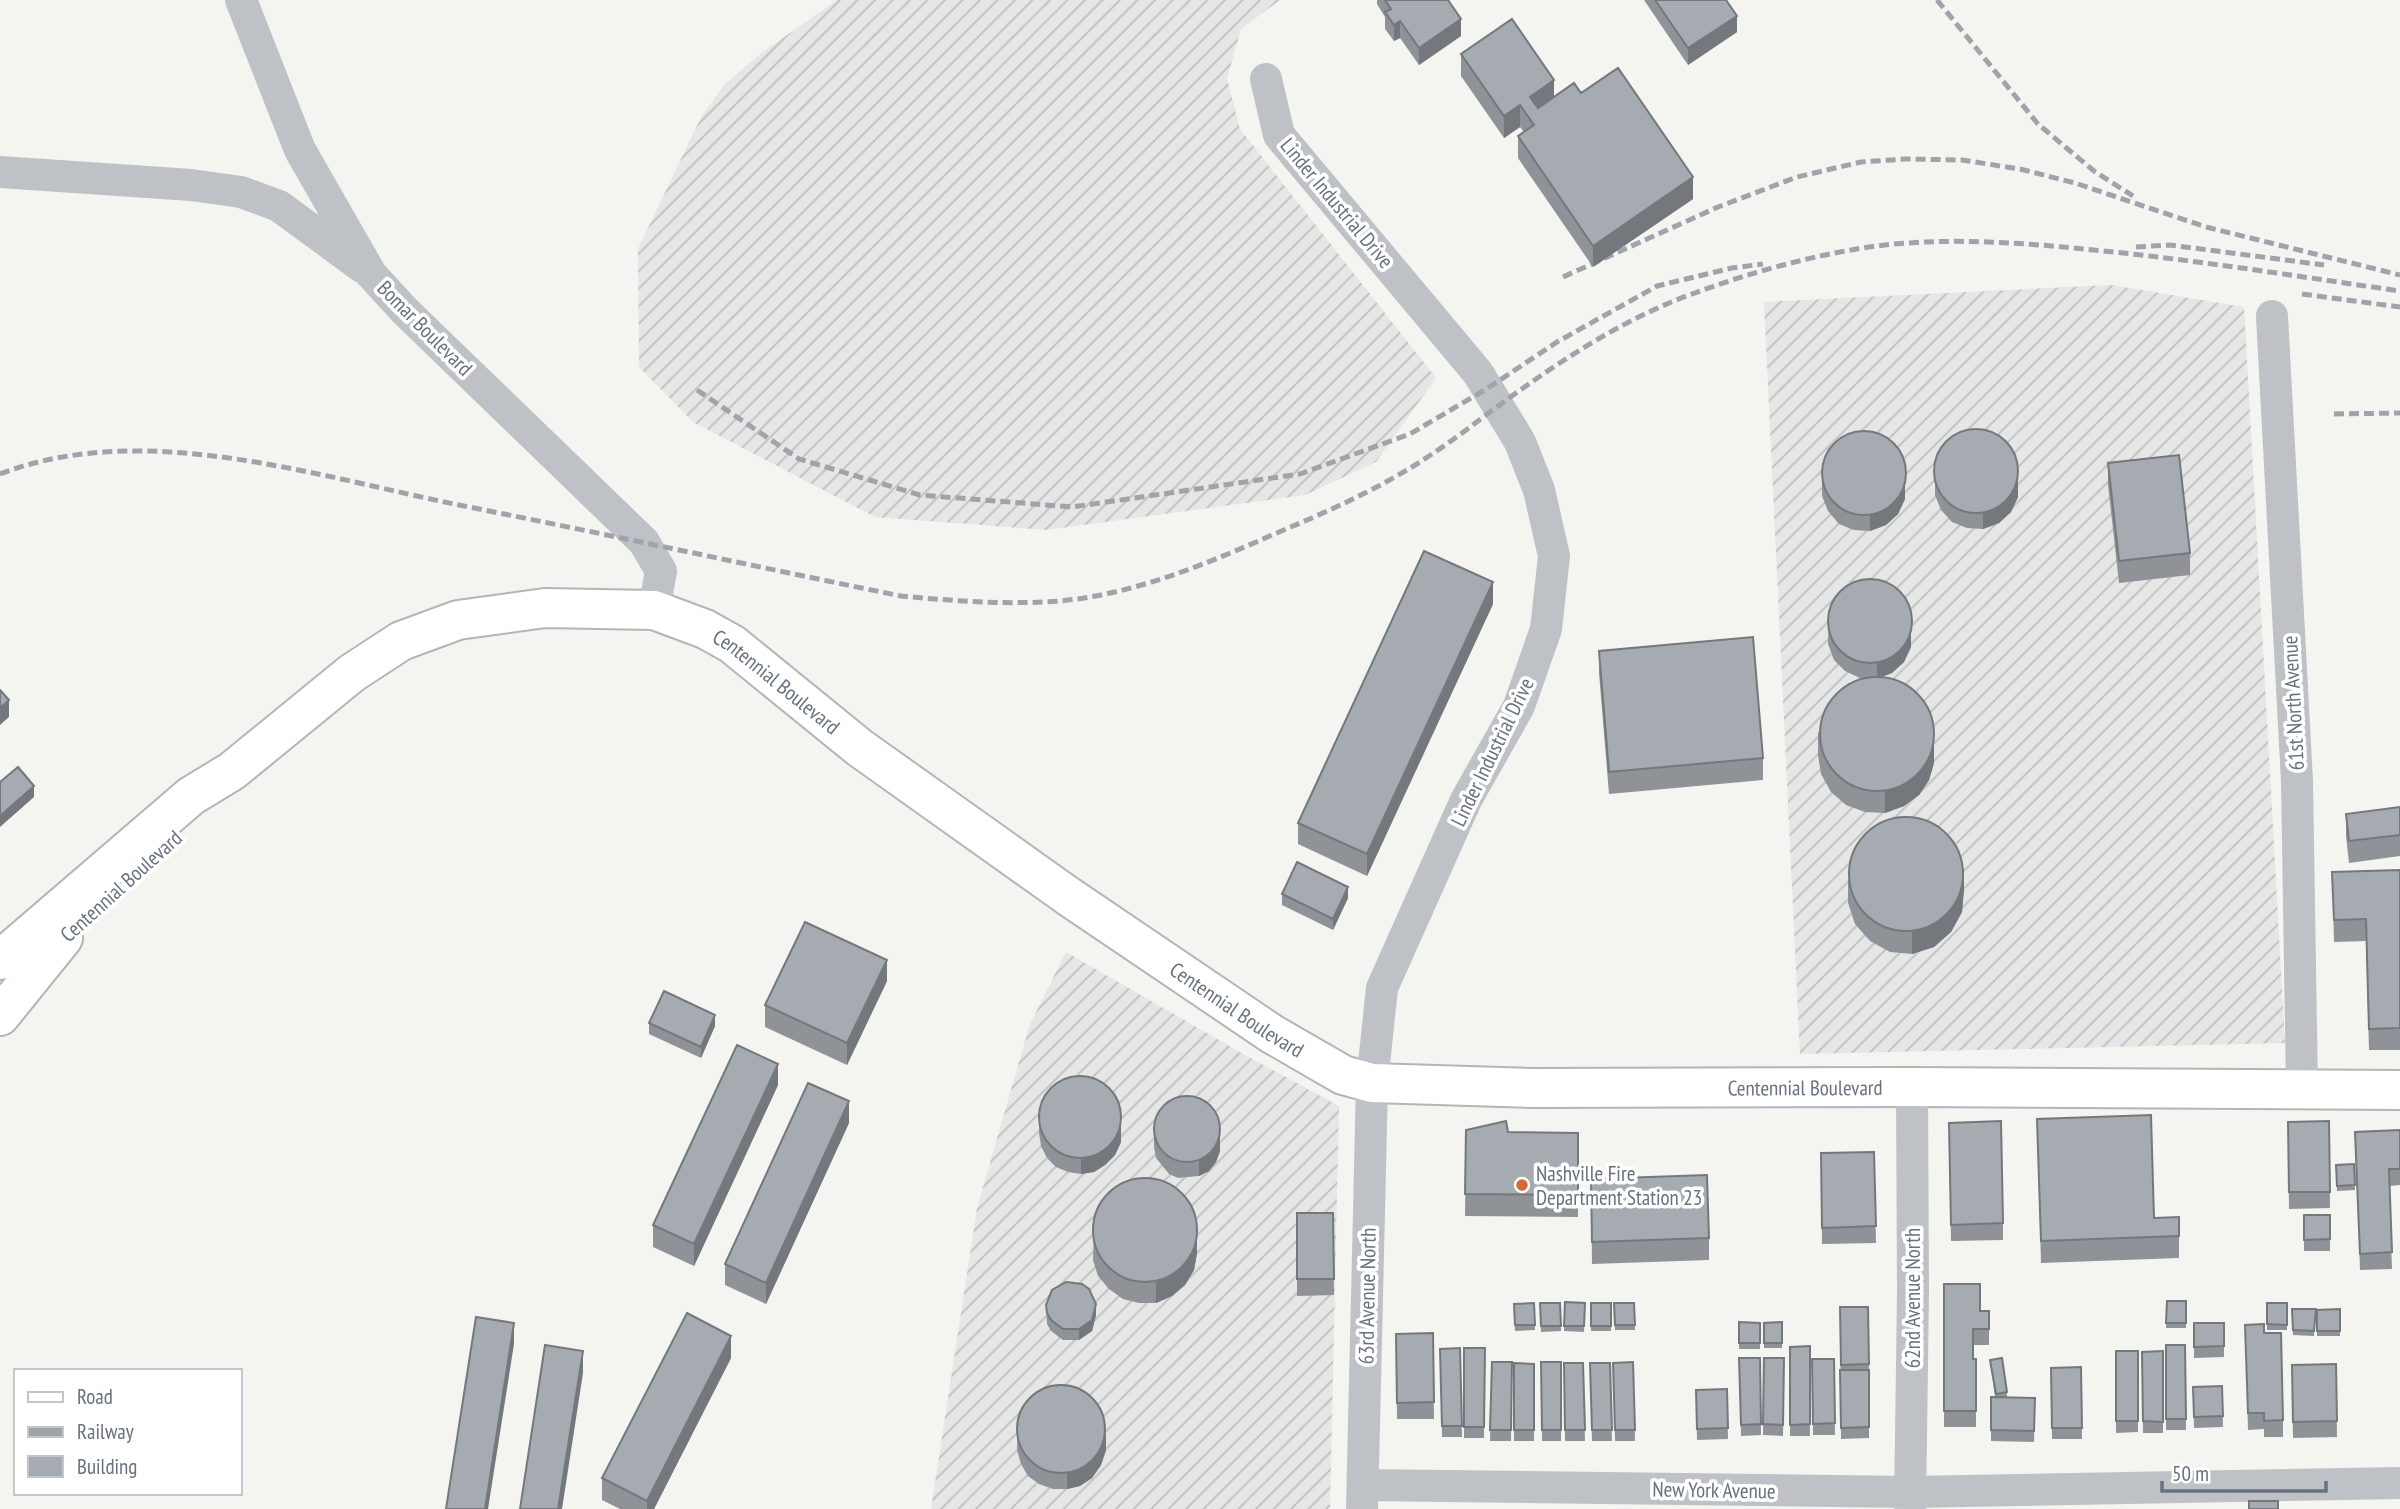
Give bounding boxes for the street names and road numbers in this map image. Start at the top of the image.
street label: Linder Industrial Drive [1275,132,1399,274]
street label: Bomar Boulevard [372,275,478,381]
street label: Centennial Boulevard [708,623,846,740]
street label: 61st North Avenue [2276,635,2310,771]
street label: Linder Industrial Drive [1444,673,1540,831]
street label: Centennial Boulevard [55,824,187,948]
street label: Centennial Boulevard [1165,956,1309,1063]
street label: Centennial Boulevard [1728,1074,1883,1101]
street label: 63rd Avenue North [1352,1227,1382,1365]
street label: 62nd Avenue North [1899,1228,1926,1368]
street label: New York Avenue [1652,1475,1776,1505]

